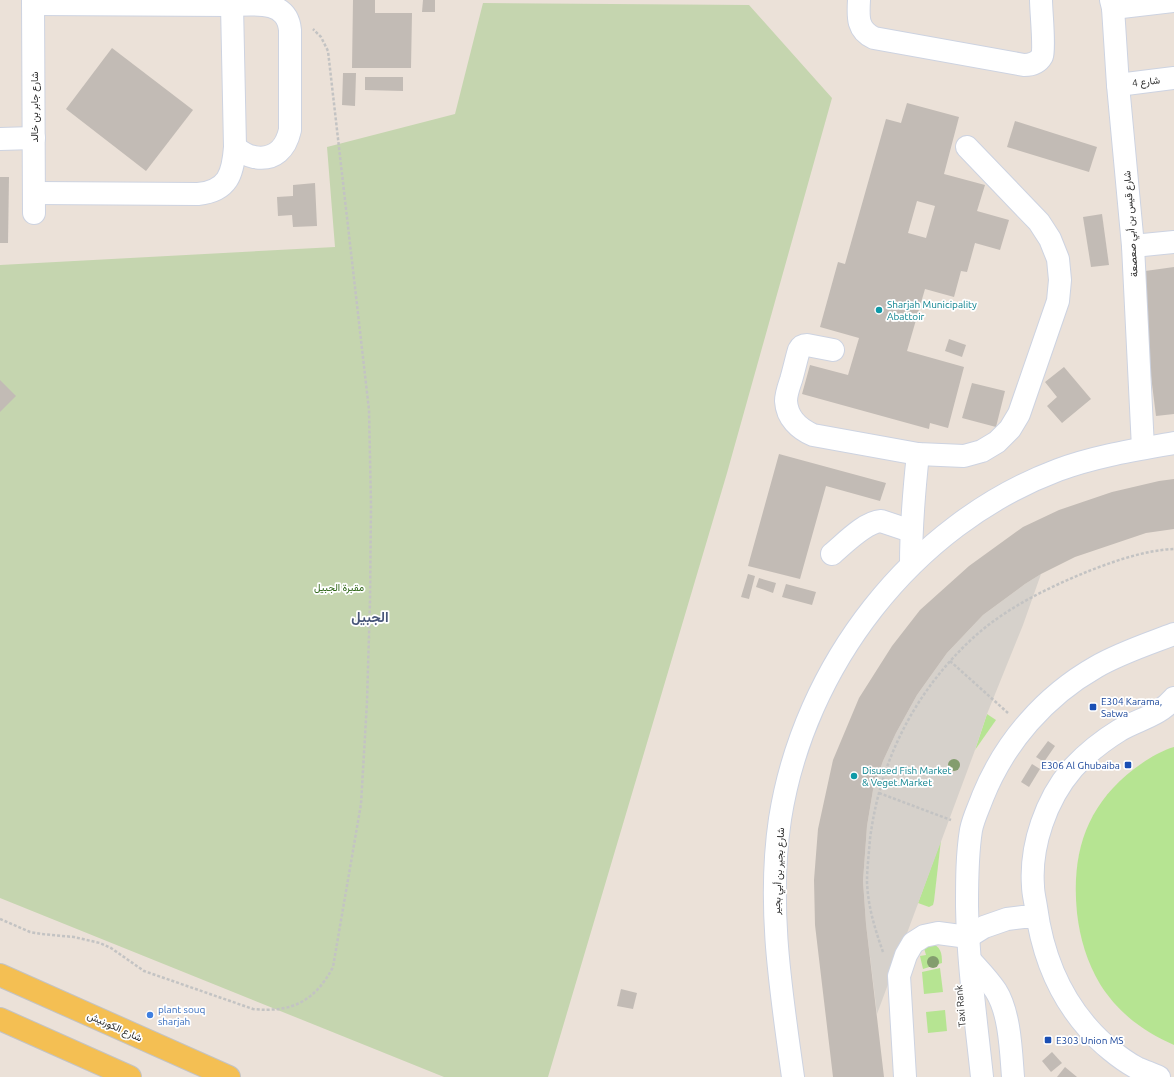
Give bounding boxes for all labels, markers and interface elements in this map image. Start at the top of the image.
street label: شارع جابر بن خالد [29,71,41,142]
street label: شارع 4 [1131,74,1161,90]
street label: شارع قيس بن أبي صعصعة [1121,170,1143,277]
place label: Sharjah Municipality Abattoir [887,299,977,322]
marker: Sharjah Municipality Abattoir [874,305,884,315]
park label: مقبرة الجبيل [314,582,364,594]
district label: الجبيل [351,609,389,626]
place label: E304 Karama, Satwa [1101,696,1162,719]
marker: E304 Karama, Satwa [1088,702,1098,712]
place label: E306 Al Ghubaiba [1041,760,1120,771]
marker: E306 Al Ghubaiba [1123,760,1133,770]
place label: Disused Fish Market & Veget.Market [862,765,952,788]
marker: Disused Fish Market & Veget.Market [849,771,859,781]
street label: شارع بجير بن أبي بجير [771,827,789,916]
street label: Taxi Rank [953,984,968,1027]
place label: plant souq sharjah [158,1004,205,1027]
street label: شارع الكورنيش [85,1009,144,1044]
marker: plant souq sharjah [145,1010,155,1020]
marker: E303 Union MS [1043,1035,1053,1045]
place label: E303 Union MS [1056,1035,1124,1046]

